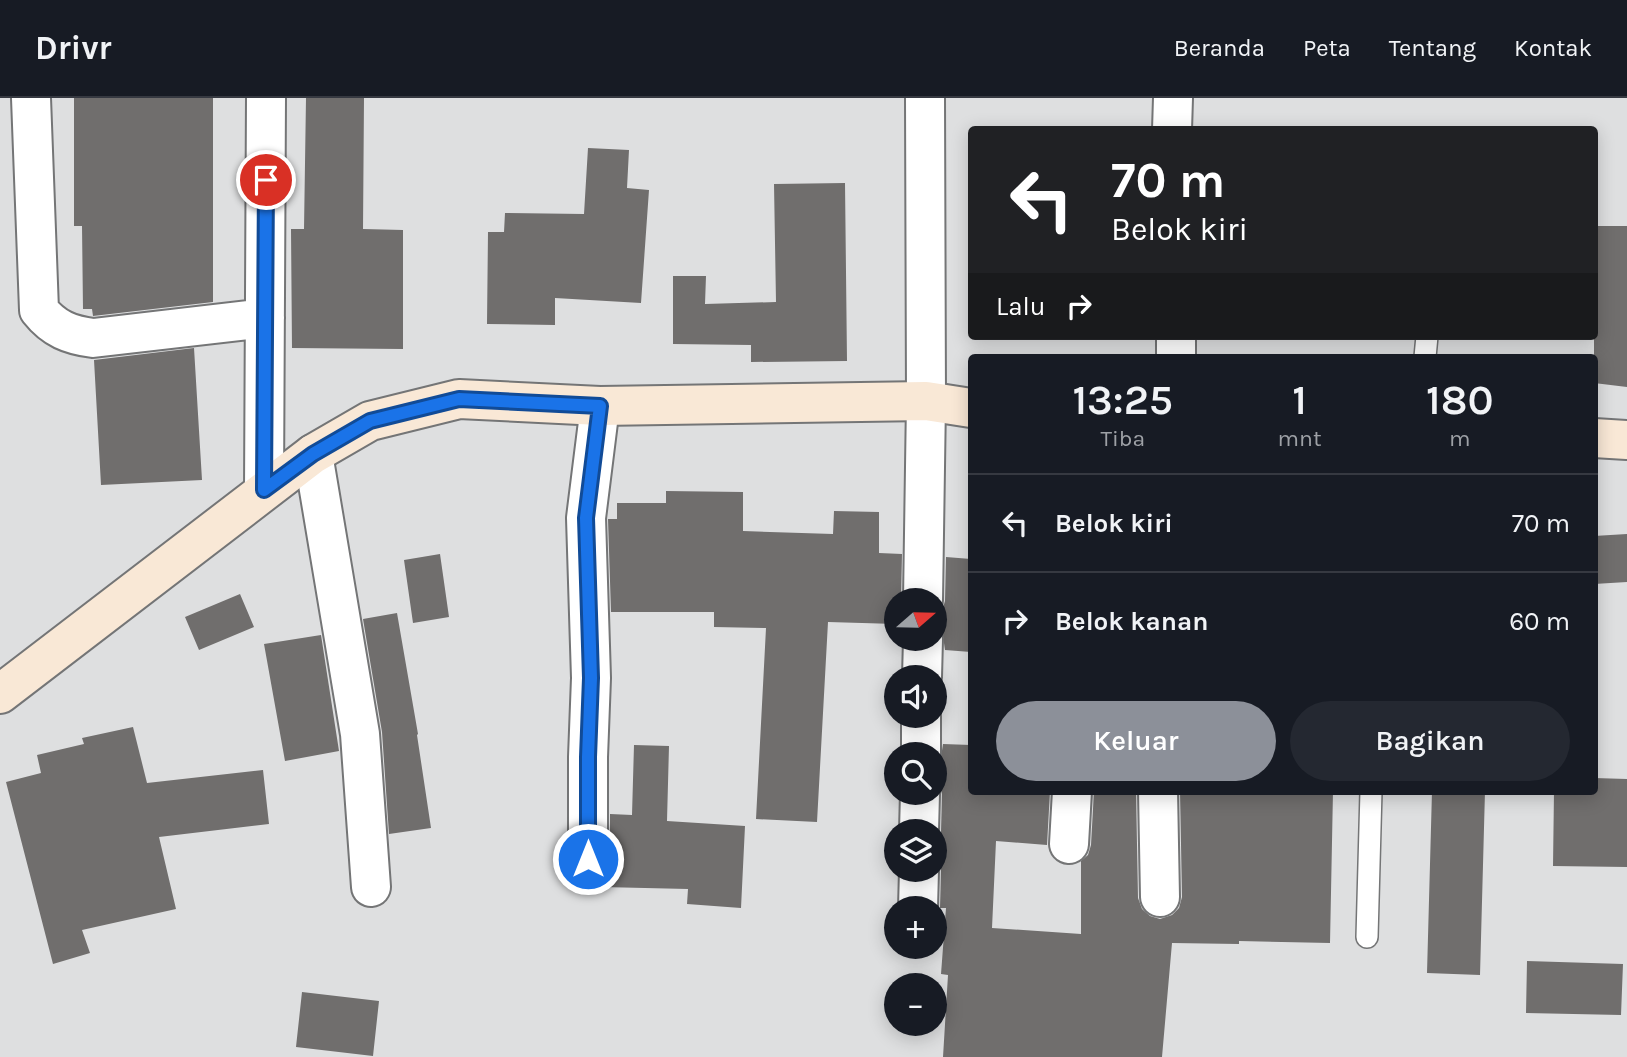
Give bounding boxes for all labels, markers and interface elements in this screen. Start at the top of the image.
text: Drivr [35,29,112,67]
text: Beranda [1174,34,1265,62]
text: Peta [1303,34,1351,62]
text: Tentang [1389,34,1476,62]
text: Kontak [1514,34,1592,62]
pin [236,150,296,210]
text: 70 m [1111,152,1225,209]
icon: left [996,154,1087,245]
icon: arrive [247,161,285,199]
text: Belok kiri [1111,211,1248,248]
icon: right [1060,287,1098,325]
text: Lalu [996,291,1046,322]
text: 13:25 [1072,375,1173,425]
text: 1 [1292,375,1307,425]
text: 180 [1426,375,1494,425]
text: Tiba [1100,425,1145,452]
text: mnt [1278,425,1322,452]
text: m [1449,425,1471,452]
icon: left [996,504,1034,542]
text: Belok kiri [1055,508,1173,539]
text: 70 m [1512,508,1570,539]
north arrow [884,588,947,651]
map controls [884,588,947,1036]
icon: right [996,602,1034,640]
text: Belok kanan [1055,606,1208,637]
text: 60 m [1509,606,1570,637]
button: sound [884,665,947,728]
button: Keluar [996,701,1276,781]
button: Bagikan [1290,701,1570,781]
button: search [884,742,947,805]
button: layers [884,819,947,882]
position arrow [551,822,625,896]
button: + [884,896,947,959]
button: − [884,973,947,1036]

